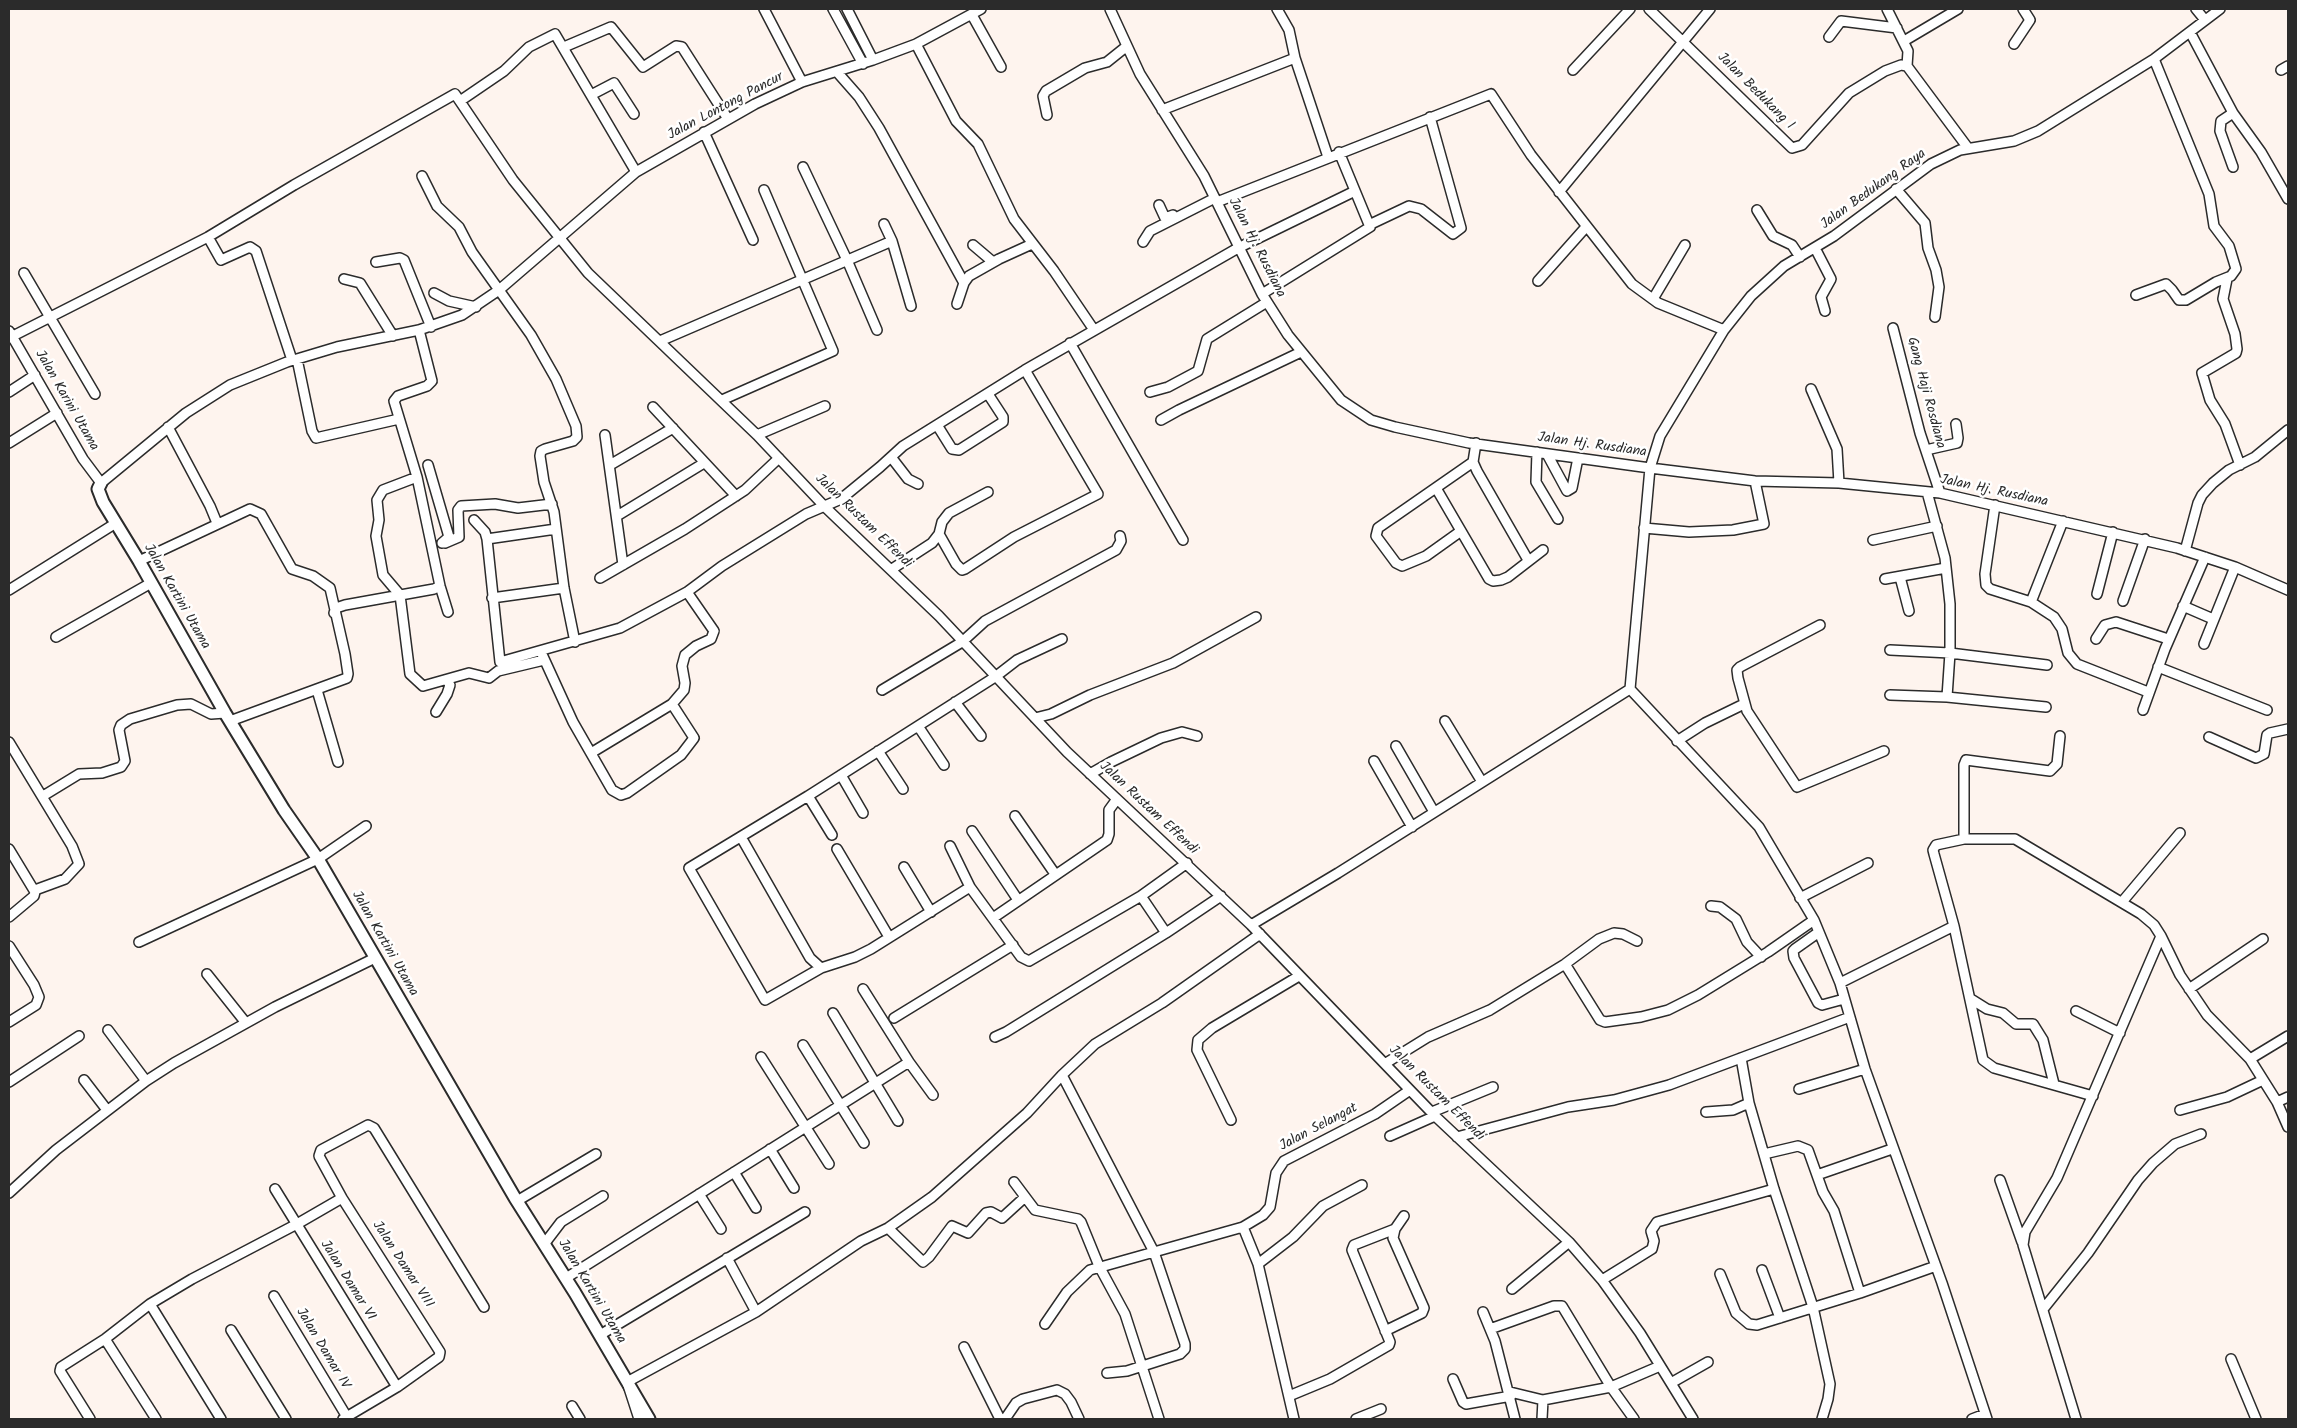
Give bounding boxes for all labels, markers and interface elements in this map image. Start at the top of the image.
street label: Jalan Bedukang I [1713,50,1797,134]
street label: Jalan Lontong Pancur [665,69,787,145]
street label: Jalan Bedukang Raya [1818,146,1930,234]
street label: Jalan Hj. Rusdiana [1224,195,1288,301]
street label: Gang Haji Rosdiana [1902,335,1948,451]
street label: Jalan Karini Utama [30,348,102,454]
street label: Jalan Hj. Rusdiana [1536,430,1648,462]
street label: Jalan Rustam Effendi [811,471,915,573]
street label: Jalan Hj. Rusdiana [1939,472,2049,512]
street label: Jalan Kartini Utama [139,541,213,653]
street label: Jalan Rustam Effendi [1095,759,1201,859]
street label: Jalan Kartini Utama [347,888,421,1000]
street label: Jalan Rustam Effendi [1385,1043,1487,1145]
street label: Jalan Selangat [1277,1100,1361,1156]
street label: Jalan Damar VIII [368,1218,436,1312]
street label: Jalan Kartini Utama [553,1237,629,1347]
street label: Jalan Damar VI [316,1238,378,1324]
street label: Jalan Damar IV [291,1305,353,1393]

